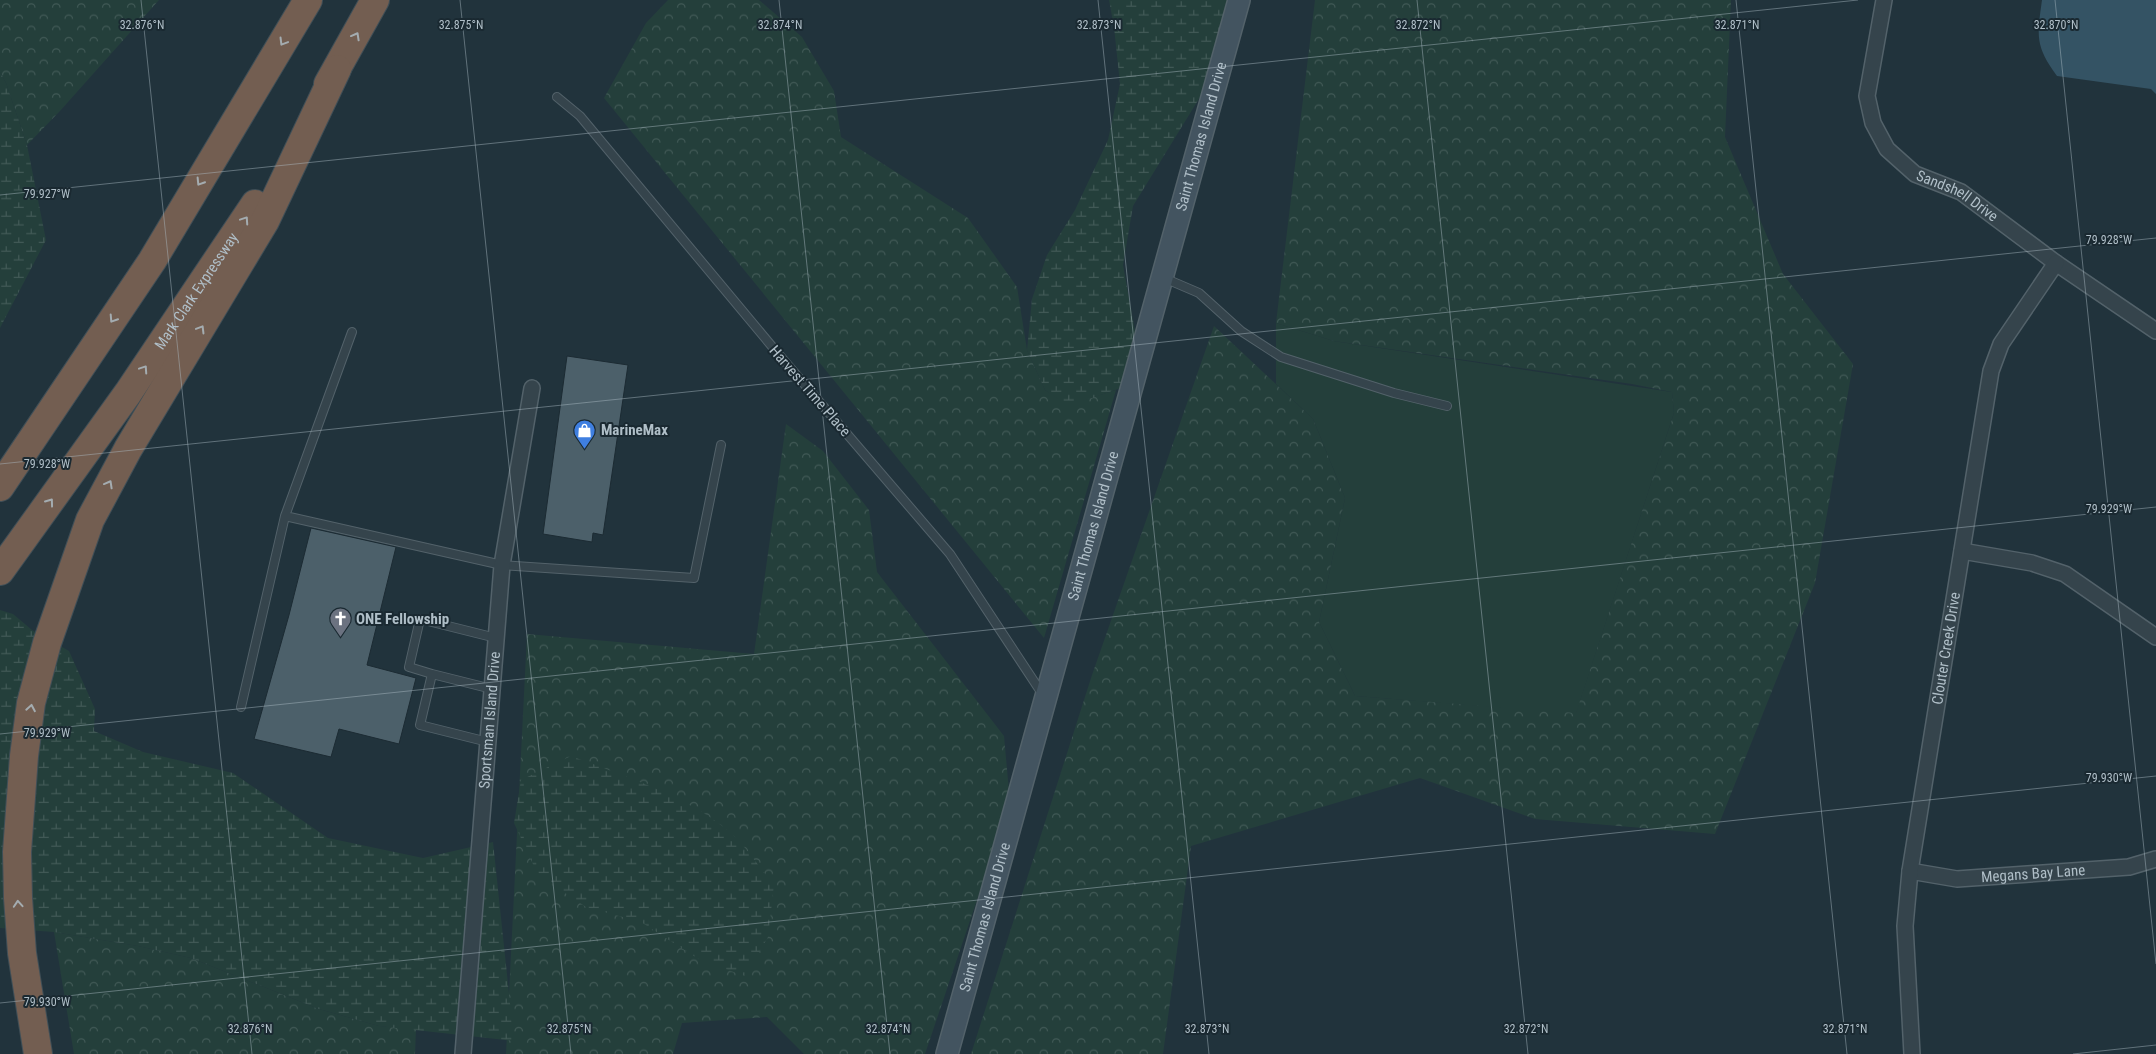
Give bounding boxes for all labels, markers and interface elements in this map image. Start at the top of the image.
text: 32.876°N [120,18,164,32]
text: 32.875°N [439,18,483,32]
text: 32.874°N [758,18,802,32]
text: 32.873°N [1077,18,1121,32]
text: 32.872°N [1396,18,1440,32]
text: 32.871°N [1715,18,1759,32]
text: 32.870°N [2034,18,2078,32]
one-way arrow [349,32,359,41]
one-way arrow [280,36,290,45]
street label: Saint Thomas Island Drive [1172,60,1230,213]
street label: Sandshell Drive [1914,166,2002,226]
one-way arrow [197,176,207,185]
text: 79.927°W [24,187,70,201]
one-way arrow [239,216,248,226]
street label: Mark Clark Expressway [151,229,242,353]
text: 79.928°W [2086,233,2132,247]
one-way arrow [110,313,120,322]
one-way arrow [194,326,204,335]
street label: Harvest Time Place [766,342,854,440]
one-way arrow [138,365,147,375]
shop icon: MarineMax [573,418,597,449]
place label: MarineMax [601,421,668,439]
street label: Saint Thomas Island Drive [1064,449,1123,603]
text: 79.928°W [24,457,70,471]
one-way arrow [103,481,113,490]
one-way arrow [44,498,53,508]
text: 79.929°W [2086,502,2132,516]
street label: Clouter Creek Drive [1928,591,1964,706]
church icon: ONE Fellowship [328,607,352,638]
place label: ONE Fellowship [356,610,449,628]
street label: Sportsman Island Drive [475,651,504,789]
one-way arrow [26,703,36,712]
text: 79.929°W [24,726,70,740]
text: 79.930°W [2086,771,2132,785]
street label: Saint Thomas Island Drive [956,841,1014,994]
street label: Megans Bay Lane [1981,861,2086,886]
one-way arrow [13,900,24,908]
text: 79.930°W [24,995,70,1009]
text: 32.876°N [228,1022,272,1036]
text: 32.875°N [547,1022,591,1036]
text: 32.874°N [866,1022,910,1036]
text: 32.873°N [1185,1022,1229,1036]
text: 32.872°N [1504,1022,1548,1036]
text: 32.871°N [1823,1022,1867,1036]

